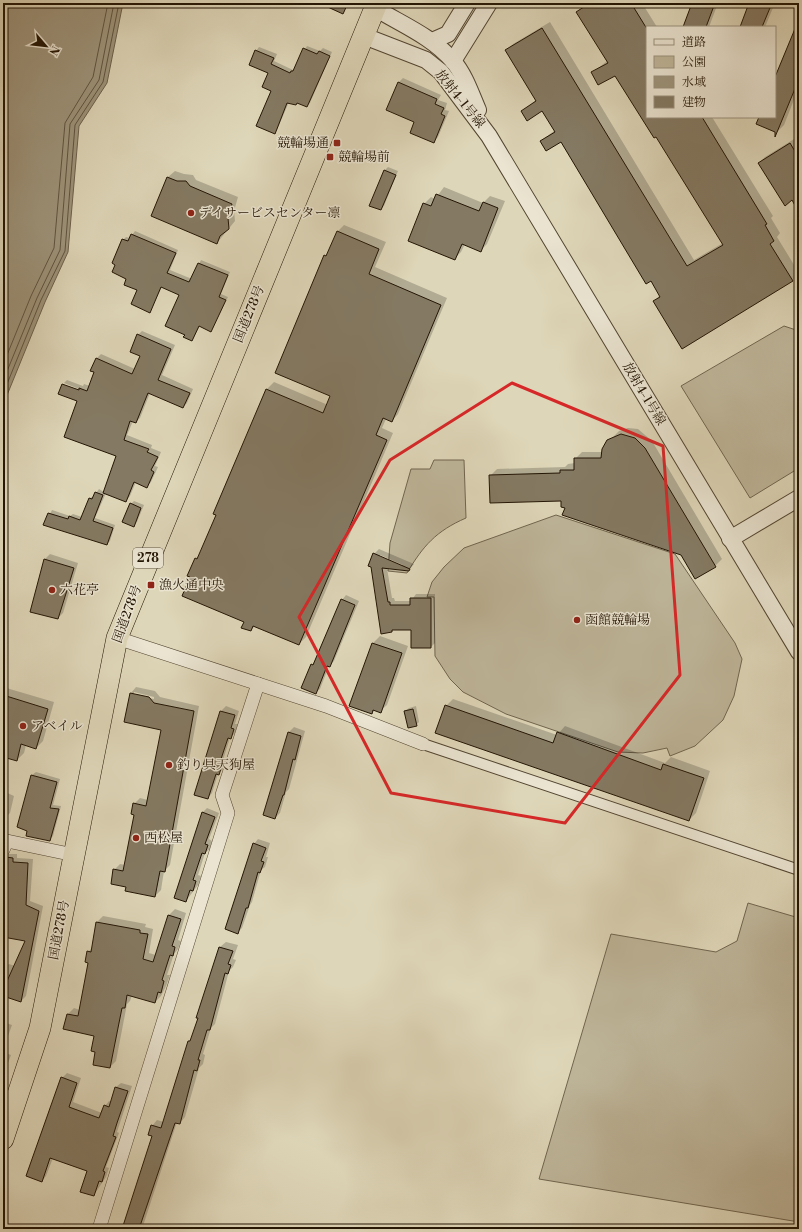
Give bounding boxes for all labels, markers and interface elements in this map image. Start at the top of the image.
north arrow [26,26,66,66]
legend [646,26,776,118]
text: 道路 [682,35,706,50]
text: N [46,43,62,58]
text: 公園 [682,55,706,70]
street label: 放射4-1号線 [432,67,488,131]
text: 水域 [682,75,706,90]
text: 建物 [682,95,706,110]
place label: 競輪場通 [277,135,329,151]
marker: 競輪場通 [332,138,342,148]
place label: 競輪場前 [338,149,390,165]
marker: 競輪場前 [325,152,335,162]
place label: デイサービスセンター凛 [199,205,341,221]
marker: デイサービスセンター凛 [186,208,196,218]
street label: 国道278号 [230,283,268,345]
street label: 放射4-1号線 [619,360,669,428]
road number: 278 [133,548,163,568]
place label: 漁火通中央 [159,577,224,593]
marker: 漁火通中央 [146,580,156,590]
place label: 六花亭 [60,582,99,598]
street label: 国道278号 [109,583,145,645]
marker: 六花亭 [47,585,57,595]
place label: 函館競輪場 [585,612,650,628]
marker: 函館競輪場 [572,615,582,625]
place label: アベイル [31,718,82,734]
marker: アベイル [18,721,28,731]
place label: 釣り具天狗屋 [177,757,255,773]
marker: 釣り具天狗屋 [164,760,174,770]
place label: 西松屋 [144,830,183,846]
marker: 西松屋 [131,833,141,843]
street label: 国道278号 [45,899,73,961]

